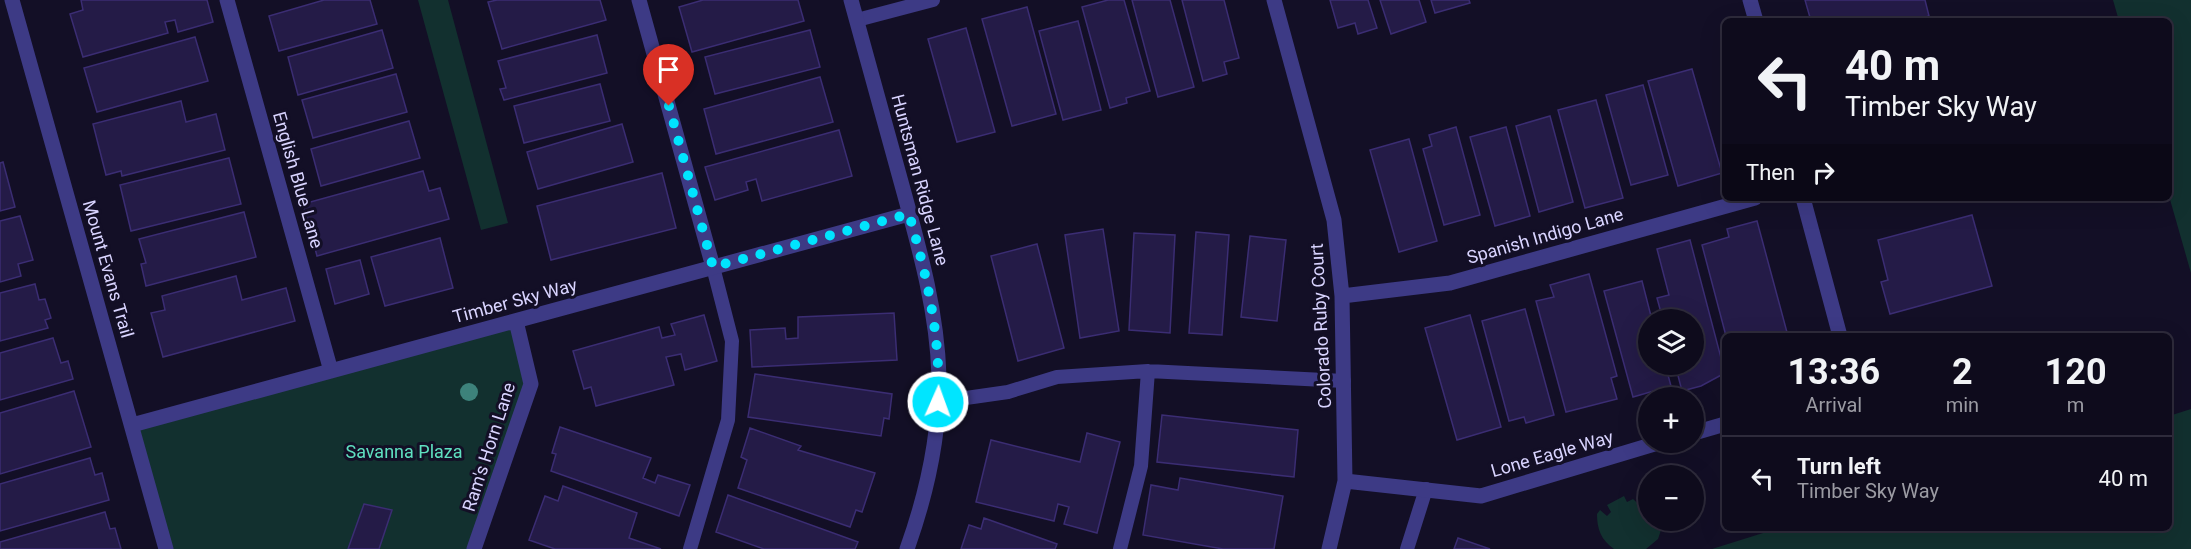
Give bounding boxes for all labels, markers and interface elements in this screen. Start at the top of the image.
text: 40 m [1845,41,1940,90]
icon: left [1746,42,1824,120]
pin [643,44,694,106]
icon: arrive [652,53,685,86]
text: Timber Sky Way [1845,91,2037,123]
street label: Huntsman Ridge Lane [887,92,953,268]
street label: English Blue Lane [269,109,328,251]
icon: right [1807,156,1840,189]
text: Then [1746,160,1795,185]
street label: Mount Evans Trail [79,198,138,340]
street label: Spanish Indigo Lane [1464,203,1625,268]
street label: Colorado Ruby Court [1306,243,1335,409]
street label: Timber Sky Way [450,274,580,327]
map controls [1638,309,1704,531]
button: layers [1638,309,1704,375]
text: 13:36 [1787,351,1880,393]
text: 2 [1952,351,1973,393]
text: 120 [2045,351,2107,393]
position arrow [906,370,970,434]
street label: Ram's Horn Lane [458,380,519,514]
button: + [1638,387,1704,453]
text: Arrival [1805,393,1862,417]
text: min [1946,393,1979,417]
text: m [2067,393,2084,417]
street label: Lone Eagle Way [1488,426,1616,481]
park label: Savanna Plaza [345,441,463,462]
text: Turn left [1797,454,1881,479]
icon: left [1746,462,1779,495]
button: − [1638,465,1704,531]
text: 40 m [2099,466,2148,491]
text: Timber Sky Way [1797,479,1939,503]

